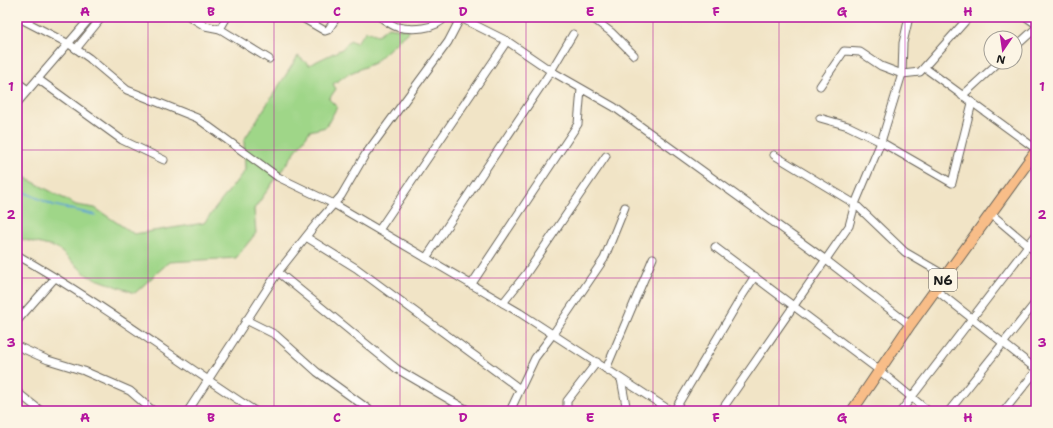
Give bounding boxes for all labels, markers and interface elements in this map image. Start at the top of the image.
text: A [80,3,90,20]
text: B [207,3,215,20]
text: C [333,3,341,20]
text: D [458,3,468,20]
text: E [586,3,595,20]
text: F [712,3,720,20]
text: G [837,3,848,20]
text: H [963,3,973,20]
north arrow [983,30,1023,70]
text: N [995,51,1007,68]
text: 1 [8,78,14,95]
text: 1 [1039,78,1045,95]
text: 2 [6,206,16,223]
text: 2 [1037,206,1047,223]
road number: N6 [929,269,957,291]
text: 3 [6,334,16,351]
text: 3 [1037,334,1047,351]
text: A [80,409,90,426]
text: B [207,409,215,426]
text: C [333,409,341,426]
text: D [458,409,468,426]
text: E [586,409,595,426]
text: F [712,409,720,426]
text: G [837,409,848,426]
text: H [963,409,973,426]

